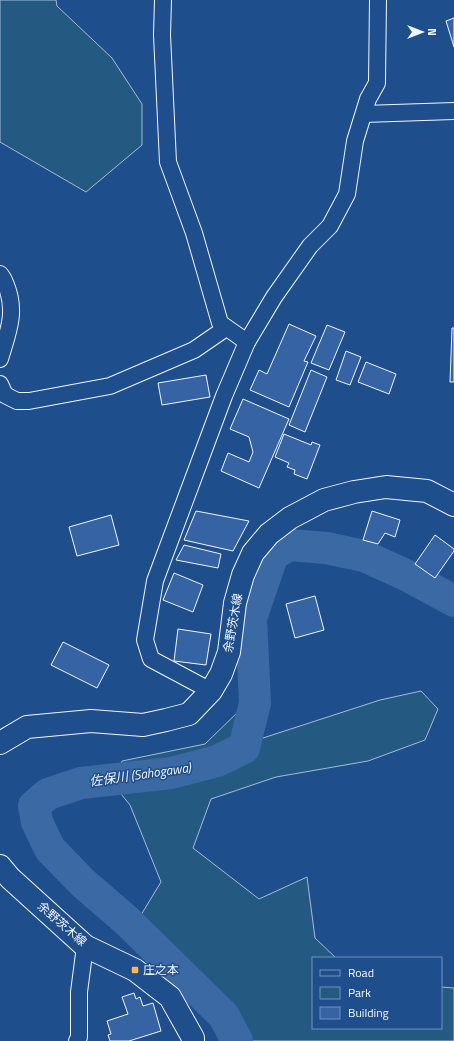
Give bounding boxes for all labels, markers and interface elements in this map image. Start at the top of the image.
north arrow [402,12,442,52]
text: N [424,28,440,36]
street label: 余野茨木線 [218,592,247,654]
water label: 佐保川 (Sahogawa) [88,757,193,791]
street label: 余野茨木線 [33,897,91,950]
legend [312,957,442,1029]
place label: 庄之本 [143,960,179,979]
text: Road [348,963,374,982]
marker: 庄之本 [130,965,140,975]
text: Park [348,983,371,1002]
text: Building [348,1003,389,1022]

